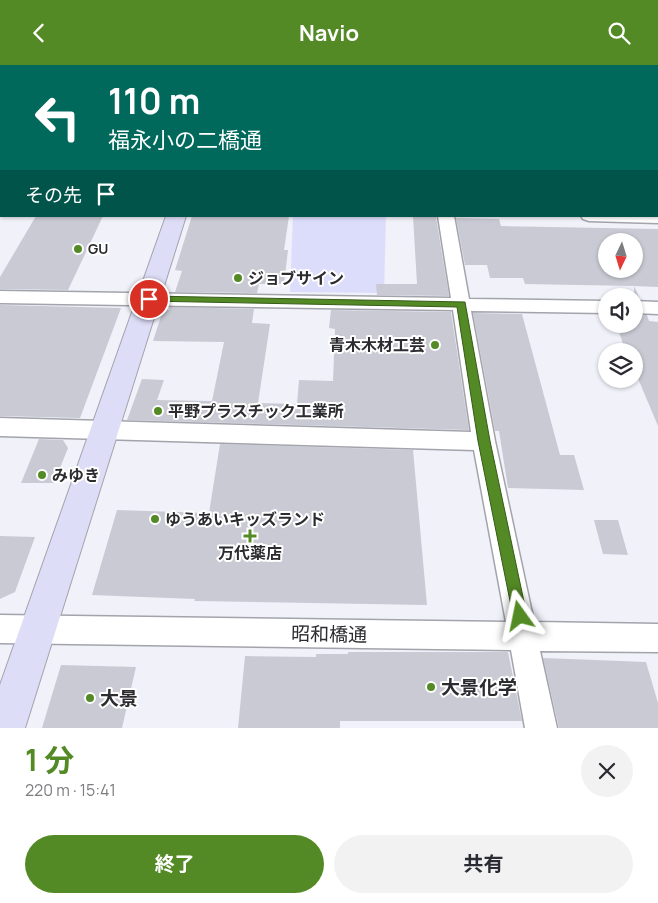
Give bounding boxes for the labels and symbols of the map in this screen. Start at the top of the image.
north arrow [598,233,642,277]
place label: GU [88,239,108,258]
marker: GU [72,243,84,255]
place label: ジョブサイン [248,267,344,289]
marker: ジョブサイン [232,272,244,284]
pin [128,278,170,320]
place label: 青木木材工芸 [329,334,425,356]
marker: 青木木材工芸 [429,339,441,351]
place label: 平野プラスチック工業所 [168,400,344,422]
marker: 平野プラスチック工業所 [152,405,164,417]
place label: みゆき [52,464,100,486]
marker: みゆき [36,469,48,481]
place label: ゆうあいキッズランド [165,508,325,530]
marker: ゆうあいキッズランド [149,513,161,525]
marker: 万代薬店 [244,530,256,542]
place label: 万代薬店 [218,542,282,564]
position arrow [493,589,545,641]
street label: 昭和橋通 [291,620,367,648]
place label: 大景化学 [441,674,517,700]
marker: 大景化学 [425,681,437,693]
place label: 大景 [100,685,138,711]
marker: 大景 [84,692,96,704]

